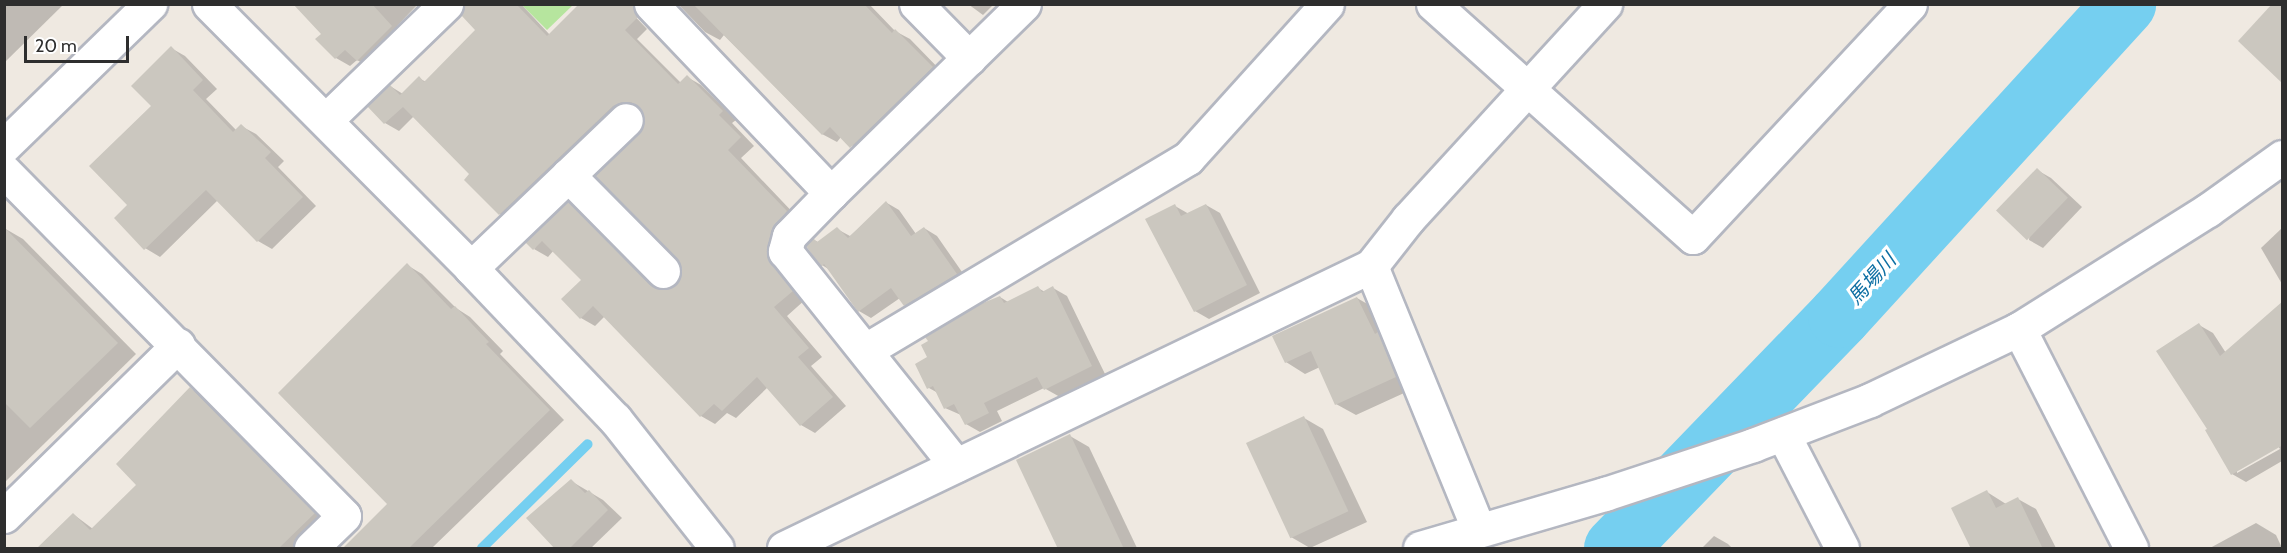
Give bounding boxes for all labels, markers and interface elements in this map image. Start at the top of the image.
scale bar [27,24,132,62]
text: 20 m [35,35,77,57]
water label: 馬場川 [1843,249,1901,309]

